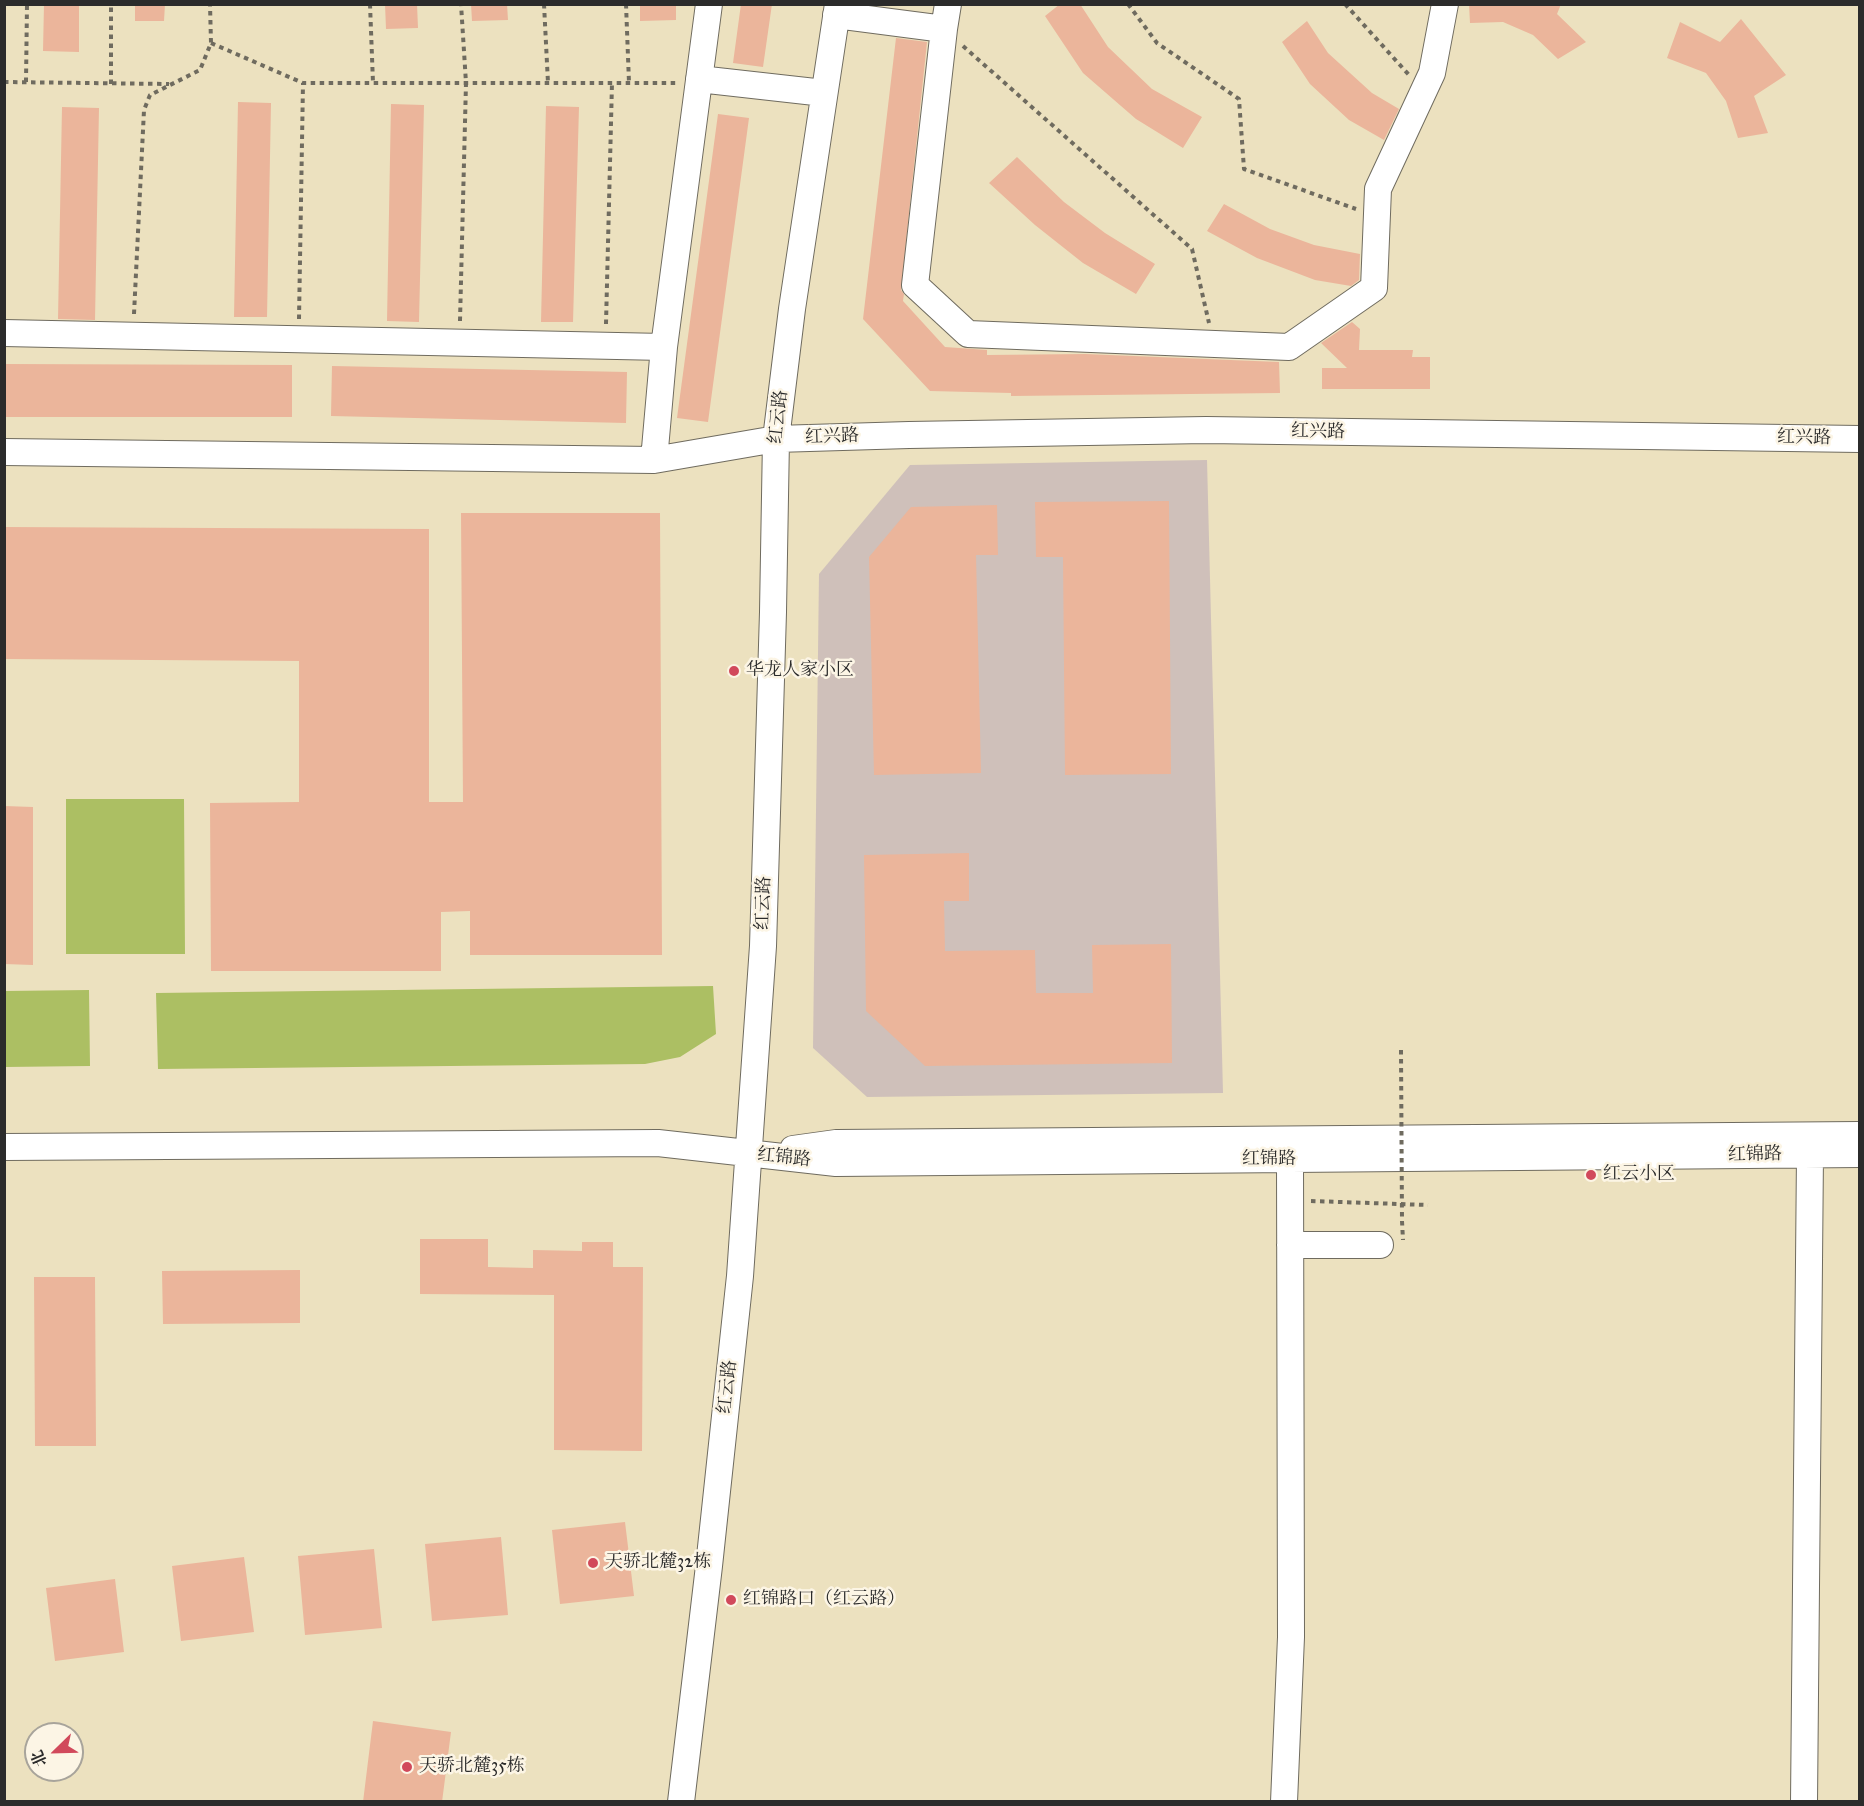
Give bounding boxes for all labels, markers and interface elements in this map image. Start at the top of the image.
street label: 红云路 [765,389,793,445]
street label: 红兴路 [1291,421,1345,443]
street label: 红兴路 [805,425,859,449]
street label: 红兴路 [1777,427,1831,449]
place label: 华龙人家小区 [746,660,854,682]
marker: 华龙人家小区 [727,664,741,678]
street label: 红云路 [752,876,776,930]
street label: 红锦路 [756,1144,812,1172]
street label: 红锦路 [1728,1144,1782,1166]
street label: 红锦路 [1242,1149,1296,1171]
place label: 红云小区 [1603,1164,1675,1186]
marker: 红云小区 [1584,1168,1598,1182]
street label: 红云路 [714,1359,742,1415]
place label: 天骄北麓32栋 [605,1552,711,1574]
marker: 天骄北麓32栋 [586,1556,600,1570]
place label: 红锦路口（红云路） [743,1589,905,1611]
marker: 红锦路口（红云路） [724,1593,738,1607]
north arrow [24,1722,84,1782]
text: 北 [27,1747,51,1770]
place label: 天骄北麓35栋 [419,1756,525,1778]
marker: 天骄北麓35栋 [400,1760,414,1774]

